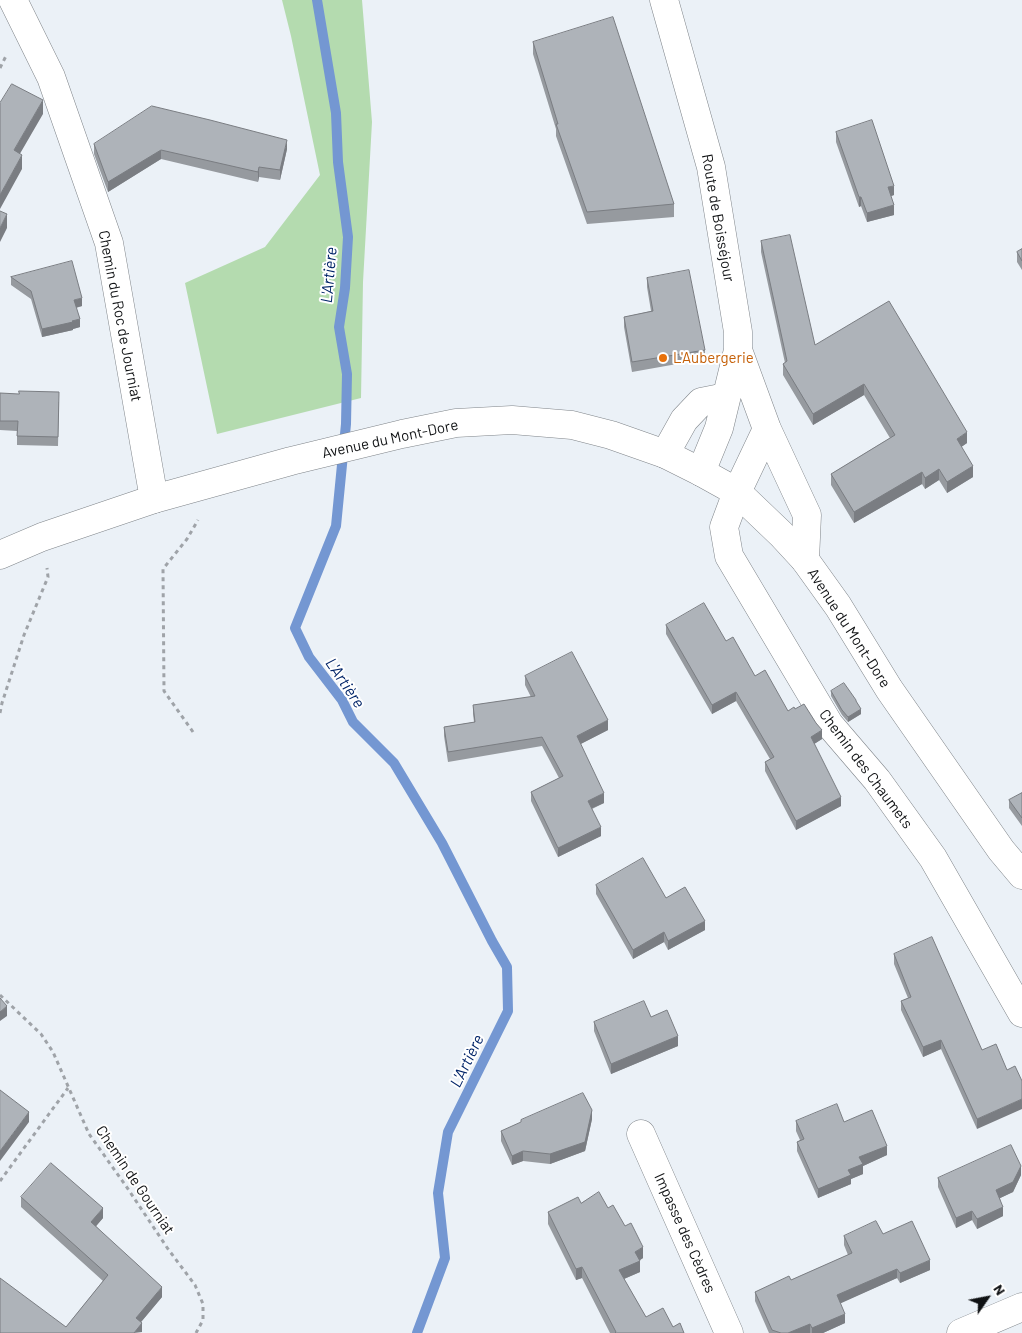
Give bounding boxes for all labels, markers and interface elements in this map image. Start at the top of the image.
street label: Route de Boisséjour [698,153,738,283]
street label: Chemin du Roc de Journiat [95,229,145,403]
water label: L'Artière [317,246,341,304]
place label: L'Aubergerie [673,349,754,367]
marker: L'Aubergerie [657,352,669,364]
street label: Avenue du Mont-Dore [320,416,460,462]
street label: Avenue du Mont-Dore [804,565,894,691]
water label: L'Artière [321,654,369,712]
street label: Chemin des Chaumets [815,706,917,832]
water label: L'Artière [446,1032,488,1090]
street label: Chemin de Gourniat [92,1122,178,1238]
street label: Impasse des Cèdres [650,1170,720,1296]
north arrow [962,1273,1012,1323]
text: N [990,1281,1010,1298]

